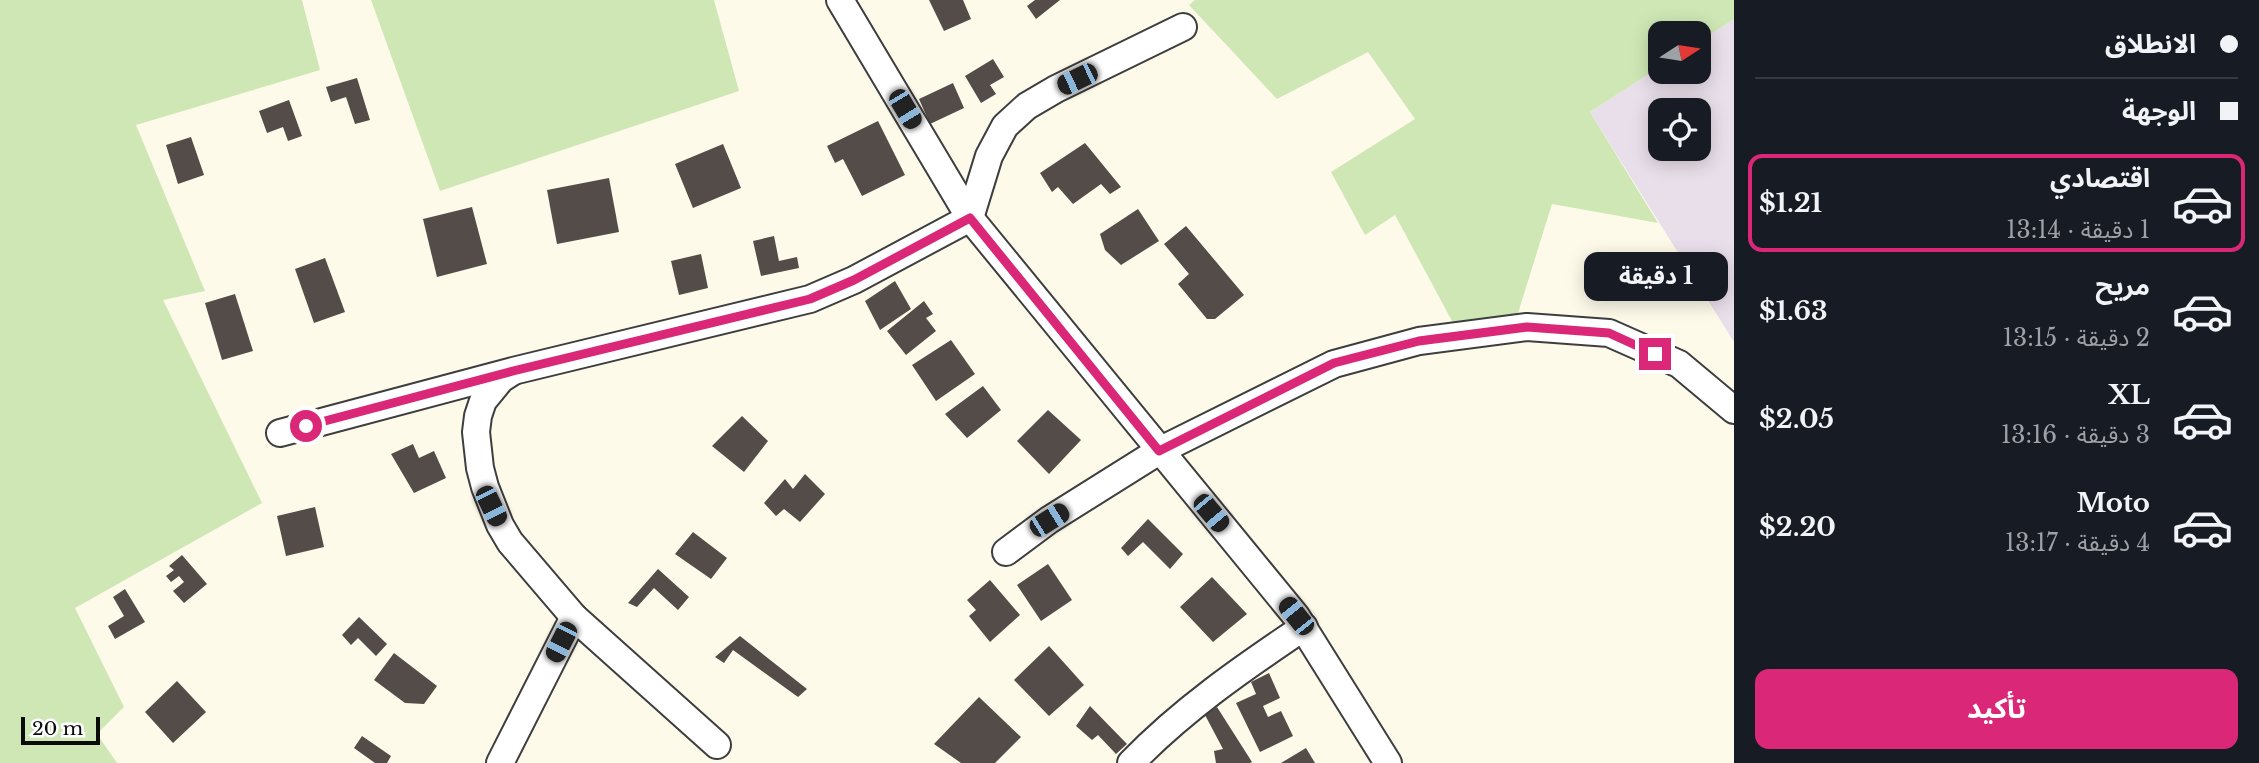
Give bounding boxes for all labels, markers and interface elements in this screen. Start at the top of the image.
north arrow [1648,21,1712,84]
map controls [1648,21,1711,161]
text: الانطلاق [2105,28,2196,60]
car [1054,60,1101,98]
car [886,86,925,132]
text: الوجهة [2122,95,2196,127]
button: locate [1648,98,1711,161]
text: اقتصادي [2050,162,2150,194]
icon: car [2171,172,2234,235]
text: $1.21 [1759,187,1822,219]
text: 1 دقيقة · 13:14 [2006,216,2150,244]
callout: 1 دقيقة [1583,252,1727,302]
text: 1 دقيقة [1619,262,1693,290]
text: مريح [2095,270,2150,302]
icon: car [2171,280,2234,343]
text: $1.63 [1759,295,1828,327]
text: 2 دقيقة · 13:15 [2003,324,2150,352]
route end [1639,338,1671,370]
text: XL [2108,379,2150,411]
icon: car [2171,388,2234,451]
text: $2.05 [1759,403,1834,435]
route start [290,410,322,442]
text: 3 دقيقة · 13:16 [2001,421,2150,449]
car [473,483,510,529]
text: Moto [2077,487,2150,519]
car [1190,490,1233,536]
icon: car [2171,496,2234,559]
car [1026,500,1073,540]
text: $2.20 [1759,511,1836,543]
text: 4 دقيقة · 13:17 [2005,529,2150,557]
car [1275,593,1318,639]
car [543,619,580,665]
button: تأكيد [1755,669,2238,749]
scale bar [21,714,100,746]
text: 20 m [32,717,83,740]

